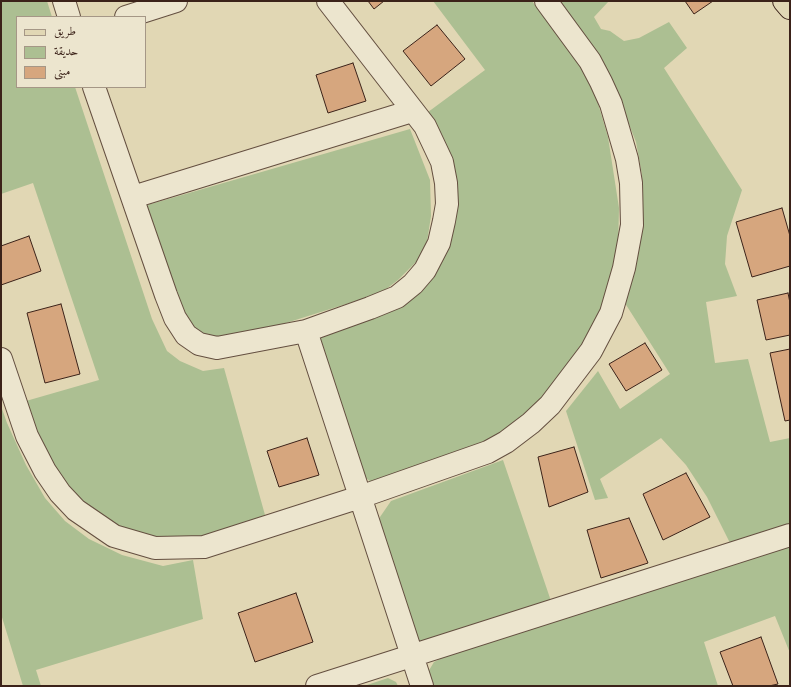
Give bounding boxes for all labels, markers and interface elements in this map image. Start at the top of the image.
legend [16,16,146,88]
text: طريق [54,23,76,39]
text: حديقة [54,43,78,59]
text: مبنى [54,63,70,79]

